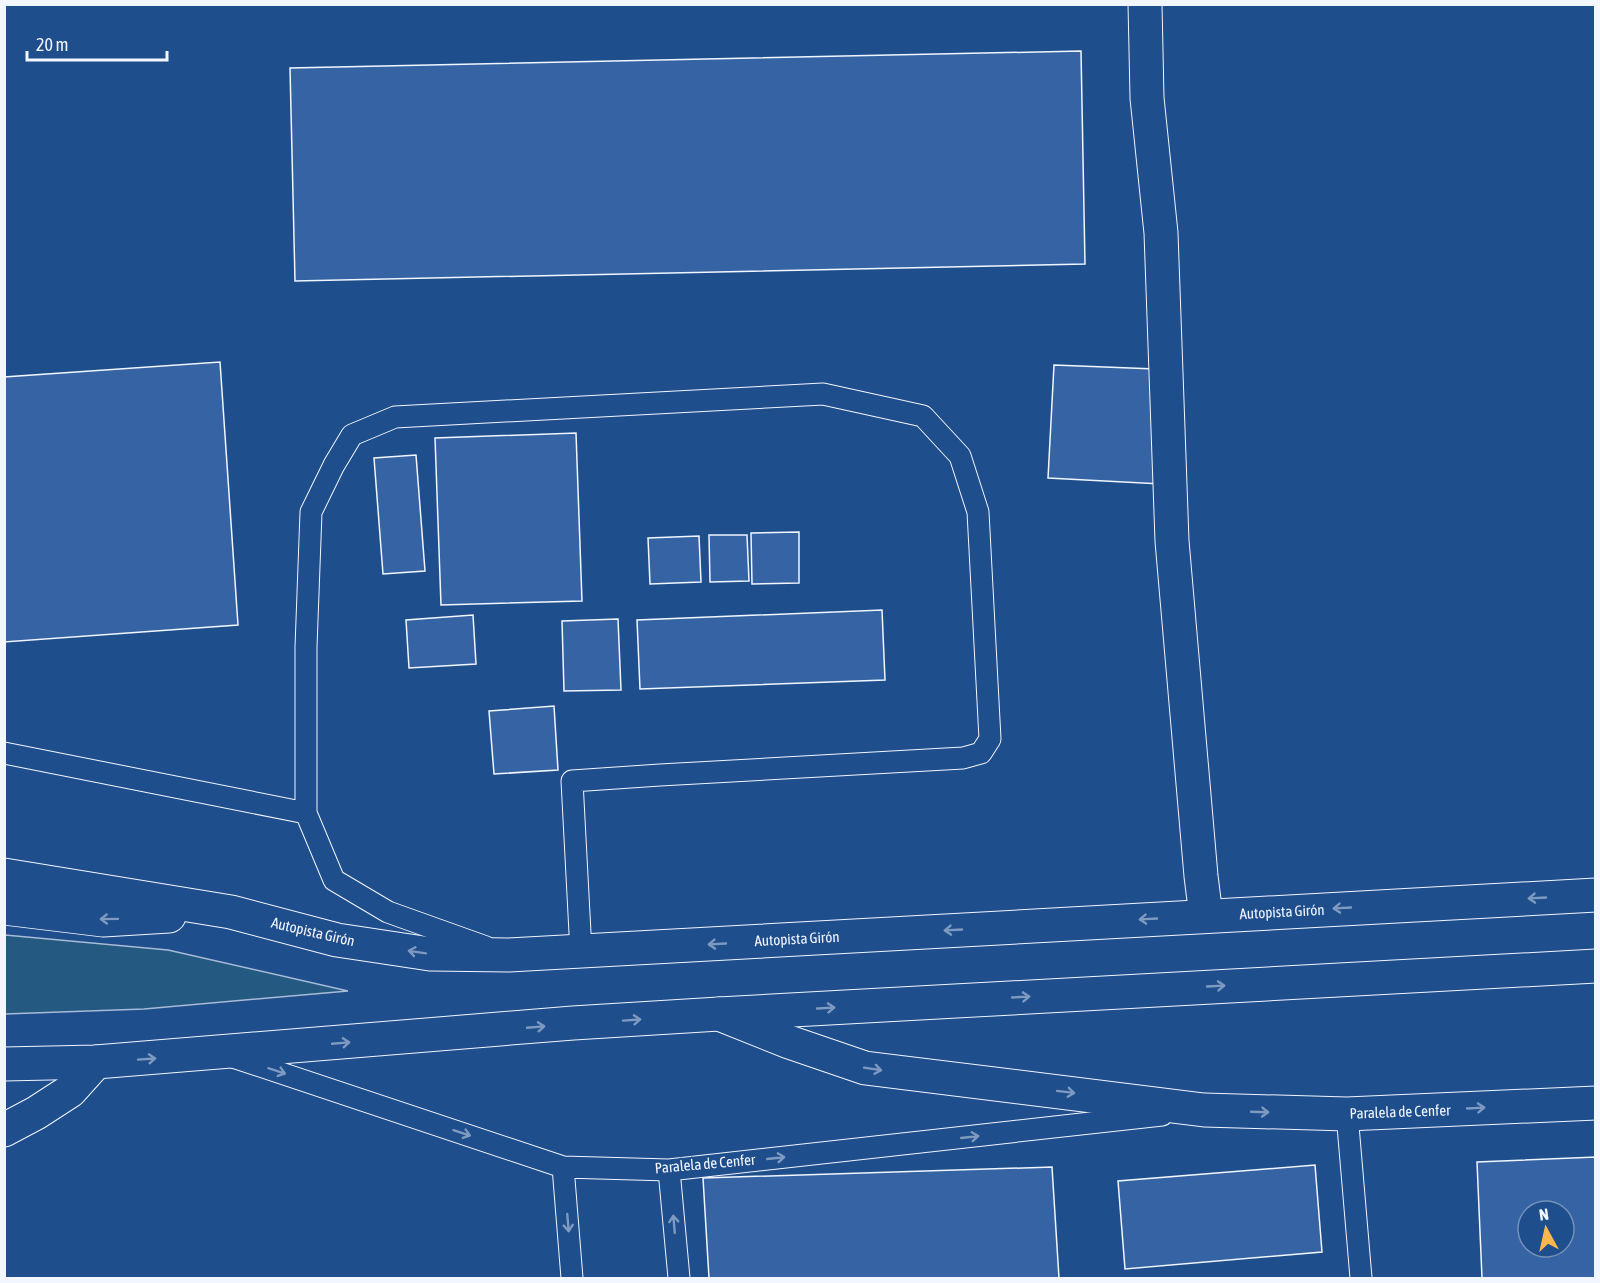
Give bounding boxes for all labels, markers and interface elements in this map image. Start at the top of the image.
scale bar [27,24,166,62]
text: 20 m [36,34,68,55]
one-way arrow [1528,893,1548,904]
street label: Autopista Girón [1239,901,1325,922]
one-way arrow [1333,903,1353,914]
one-way arrow [100,913,120,925]
street label: Autopista Girón [270,914,357,949]
one-way arrow [1139,914,1158,925]
one-way arrow [944,925,964,936]
street label: Autopista Girón [754,928,840,949]
one-way arrow [707,938,727,949]
one-way arrow [408,946,428,957]
one-way arrow [1205,981,1225,992]
one-way arrow [1011,992,1031,1003]
one-way arrow [816,1002,836,1013]
one-way arrow [621,1014,641,1025]
one-way arrow [525,1021,545,1032]
one-way arrow [331,1037,351,1048]
one-way arrow [136,1053,156,1064]
one-way arrow [862,1064,882,1075]
one-way arrow [267,1066,286,1077]
one-way arrow [1056,1087,1076,1098]
street label: Paralela de Cenfer [1349,1101,1451,1122]
one-way arrow [1465,1103,1485,1114]
one-way arrow [1250,1106,1270,1117]
one-way arrow [452,1128,471,1139]
one-way arrow [960,1131,980,1142]
street label: Paralela de Cenfer [654,1151,757,1176]
one-way arrow [766,1152,786,1163]
north arrow [1516,1199,1576,1259]
text: N [1538,1205,1550,1224]
one-way arrow [563,1212,574,1232]
one-way arrow [668,1215,679,1235]

